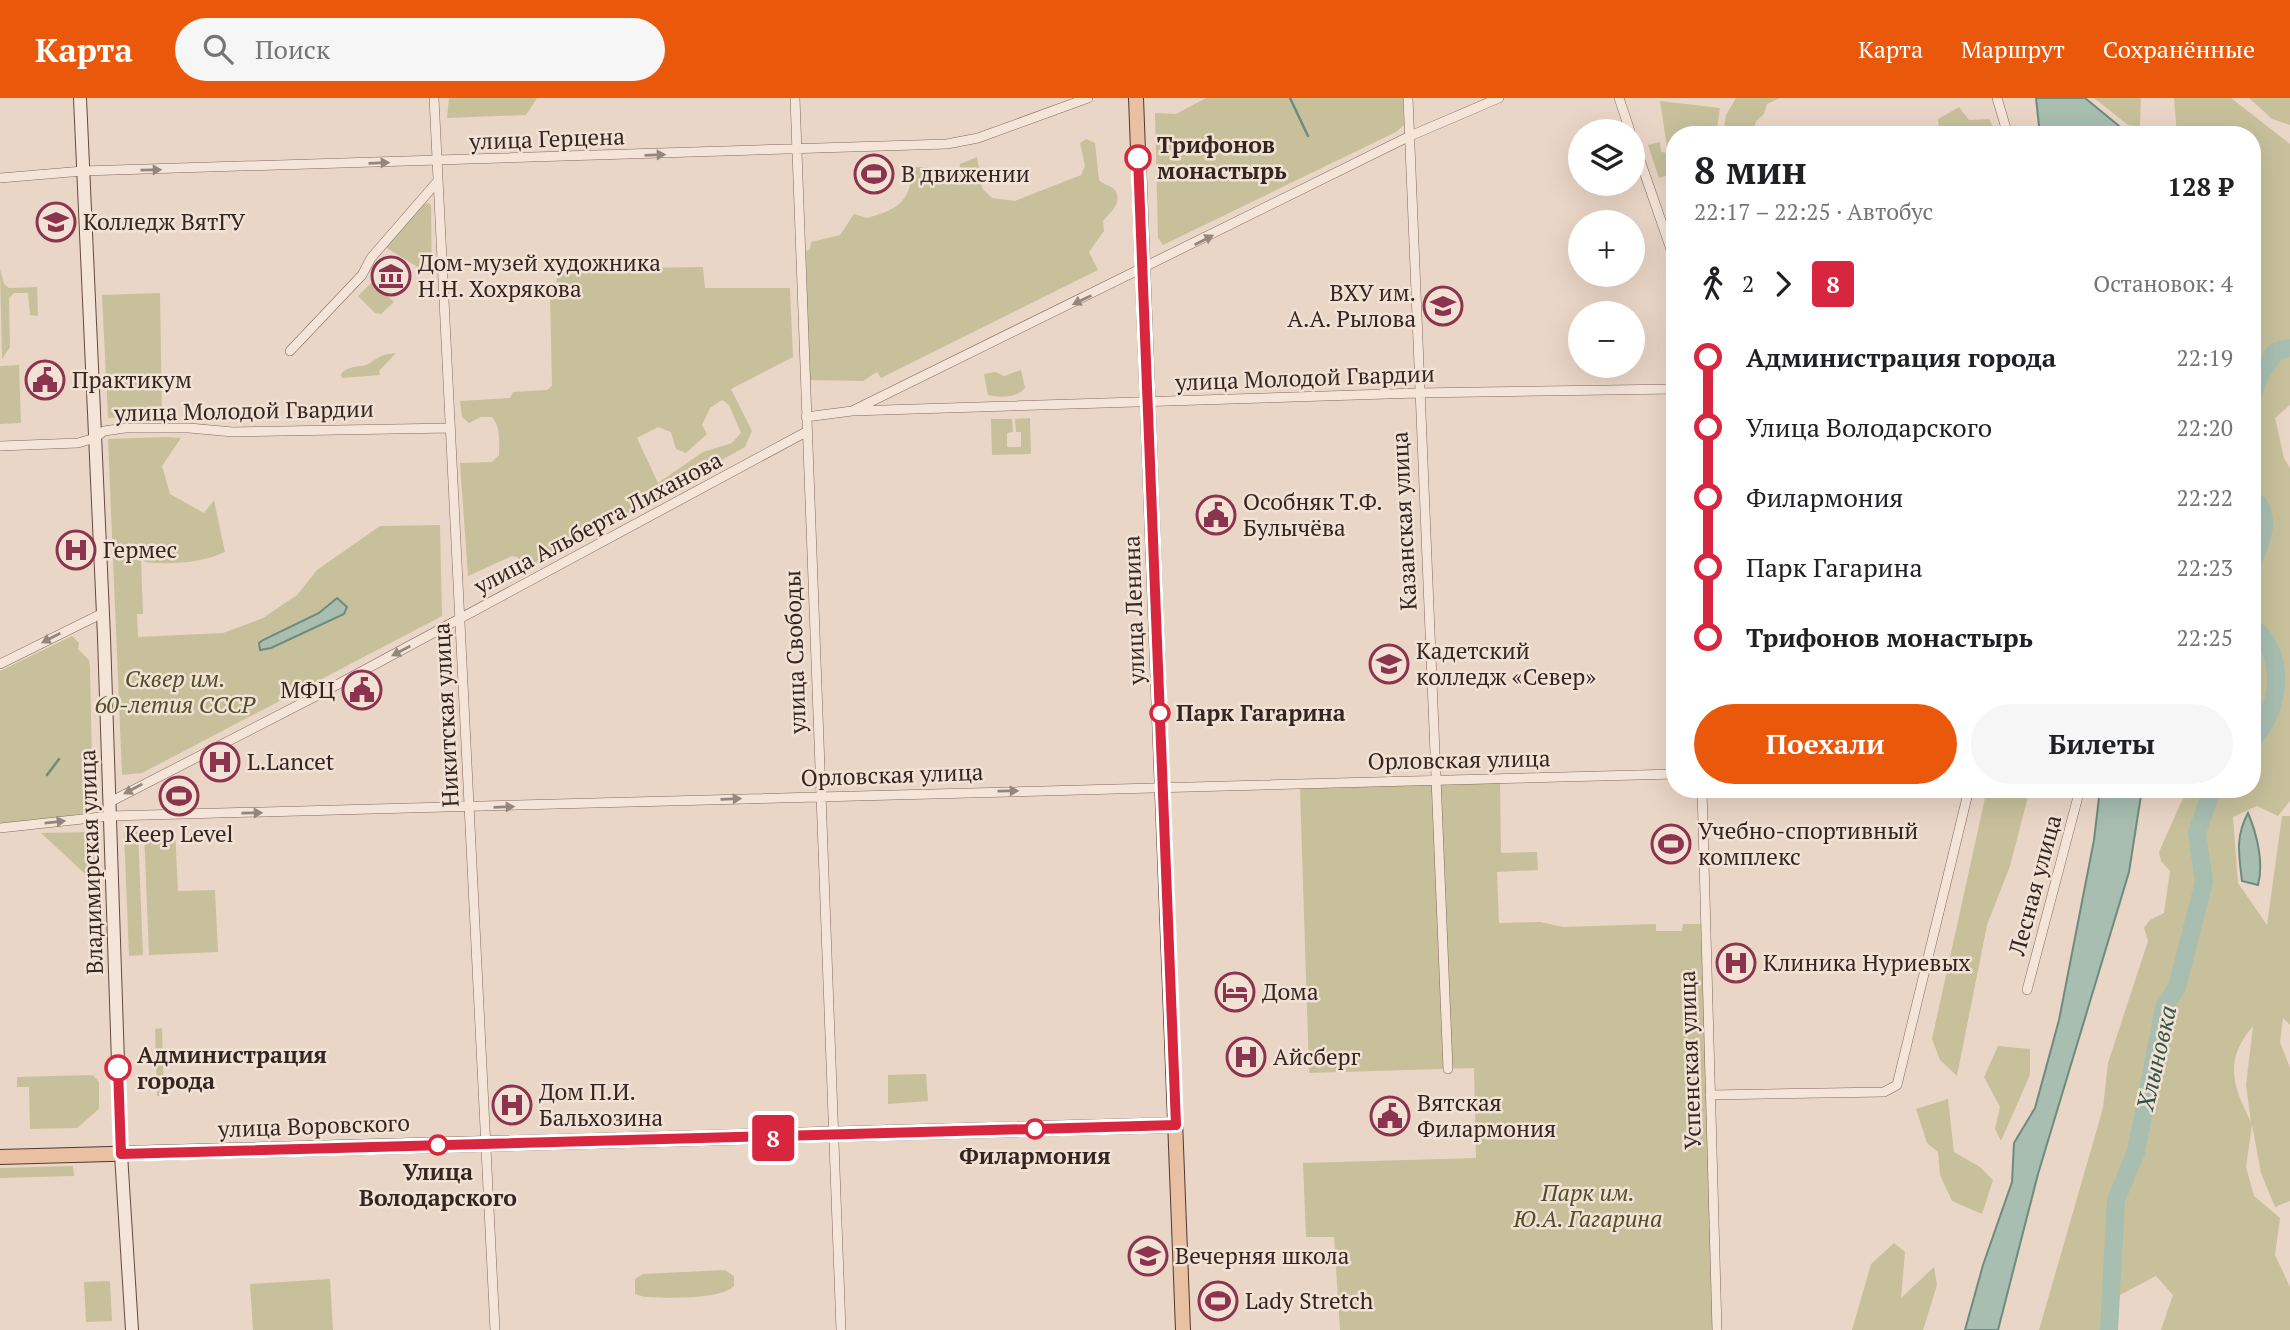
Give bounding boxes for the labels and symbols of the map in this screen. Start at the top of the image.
street label: улица Герцена [468,120,626,157]
place label: Трифонов монастырь [1157,129,1287,186]
marker: Трифонов монастырь [1125,145,1151,171]
one-way arrow [644,149,666,161]
sports icon: В движении [853,153,895,195]
one-way arrow [368,158,390,169]
place label: В движении [901,158,1030,189]
one-way arrow [140,164,162,176]
school or university icon: Колледж ВятГУ [35,201,77,243]
place label: Колледж ВятГУ [83,206,246,237]
one-way arrow [1194,234,1214,245]
place label: Дом-музей художника Н.Н. Хохрякова [418,247,661,304]
museum icon: Дом-музей художника Н.Н. Хохрякова [370,255,412,297]
place label: ВХУ им. А.А. Рылова [1287,277,1416,334]
school or university icon: ВХУ им. А.А. Рылова [1422,285,1464,327]
one-way arrow [1072,294,1092,305]
street label: улица Молодой Гвардии [1174,357,1435,398]
public building icon: Практикум [24,359,66,401]
place label: Практикум [72,364,192,395]
street label: улица Молодой Гвардии [113,393,374,428]
street label: Казанская улица [1383,430,1424,611]
street label: улица Альберта Лиханова [467,444,728,602]
place label: Особняк Т.Ф. Булычёва [1243,486,1383,543]
public building icon: Особняк Т.Ф. Булычёва [1195,494,1237,536]
hospital icon: Гермес [55,529,97,571]
place label: Гермес [103,534,177,565]
street label: улица Ленина [1115,534,1152,686]
street label: улица Свободы [776,570,813,735]
street label: Никитская улица [425,622,466,808]
one-way arrow [41,632,61,644]
place label: Кадетский колледж «Север» [1416,635,1596,692]
school or university icon: Кадетский колледж «Север» [1368,643,1410,685]
one-way arrow [391,645,411,657]
park label: Сквер им. 60-летия СССР [95,663,257,720]
public building icon: МФЦ [341,669,383,711]
place label: МФЦ [280,674,335,705]
place label: Парк Гагарина [1176,697,1346,728]
marker: Парк Гагарина [1150,703,1170,723]
hospital icon: L.Lancet [199,741,241,783]
street label: Орловская улица [1367,742,1551,777]
place label: L.Lancet [247,746,335,777]
street label: Владимирская улица [71,748,110,975]
street label: Орловская улица [800,756,984,793]
sports icon: Keep Level [158,775,200,817]
one-way arrow [123,783,143,795]
one-way arrow [997,786,1019,797]
one-way arrow [720,794,742,805]
one-way arrow [493,801,515,813]
one-way arrow [241,807,263,819]
street label: Лесная улица [2001,811,2068,960]
place label: Учебно-спортивный комплекс [1698,815,1918,872]
one-way arrow [44,817,66,828]
place label: Keep Level [124,818,234,849]
sports icon: Учебно-спортивный комплекс [1650,823,1692,865]
hospital icon: Клиника Нуриевых [1715,942,1757,984]
place label: Клиника Нуриевых [1763,947,1971,978]
street label: Успенская улица [1671,970,1708,1150]
hotel icon: Дома [1214,971,1256,1013]
place label: Дома [1262,976,1319,1007]
water label: Хлыновка [2128,1002,2184,1114]
hospital icon: Айсберг [1225,1036,1267,1078]
place label: Администрация города [137,1039,327,1096]
place label: Айсберг [1273,1041,1361,1072]
marker: Администрация города [105,1055,131,1081]
place label: Дом П.И. Бальхозина [539,1076,663,1133]
hospital icon: Дом П.И. Бальхозина [491,1084,533,1126]
place label: Вятская Филармония [1417,1087,1556,1144]
public building icon: Вятская Филармония [1369,1095,1411,1137]
street label: улица Воровского [217,1107,410,1144]
line badge: 8 [750,1115,796,1161]
marker: Филармония [1025,1119,1045,1139]
marker: Улица Володарского [428,1135,448,1155]
place label: Филармония [959,1140,1111,1171]
place label: Улица Володарского [359,1156,517,1213]
park label: Парк им. Ю.А. Гагарина [1513,1177,1662,1234]
school or university icon: Вечерняя школа [1127,1235,1169,1277]
place label: Вечерняя школа [1175,1240,1350,1271]
sports icon: Lady Stretch [1197,1280,1239,1322]
place label: Lady Stretch [1245,1285,1374,1316]

